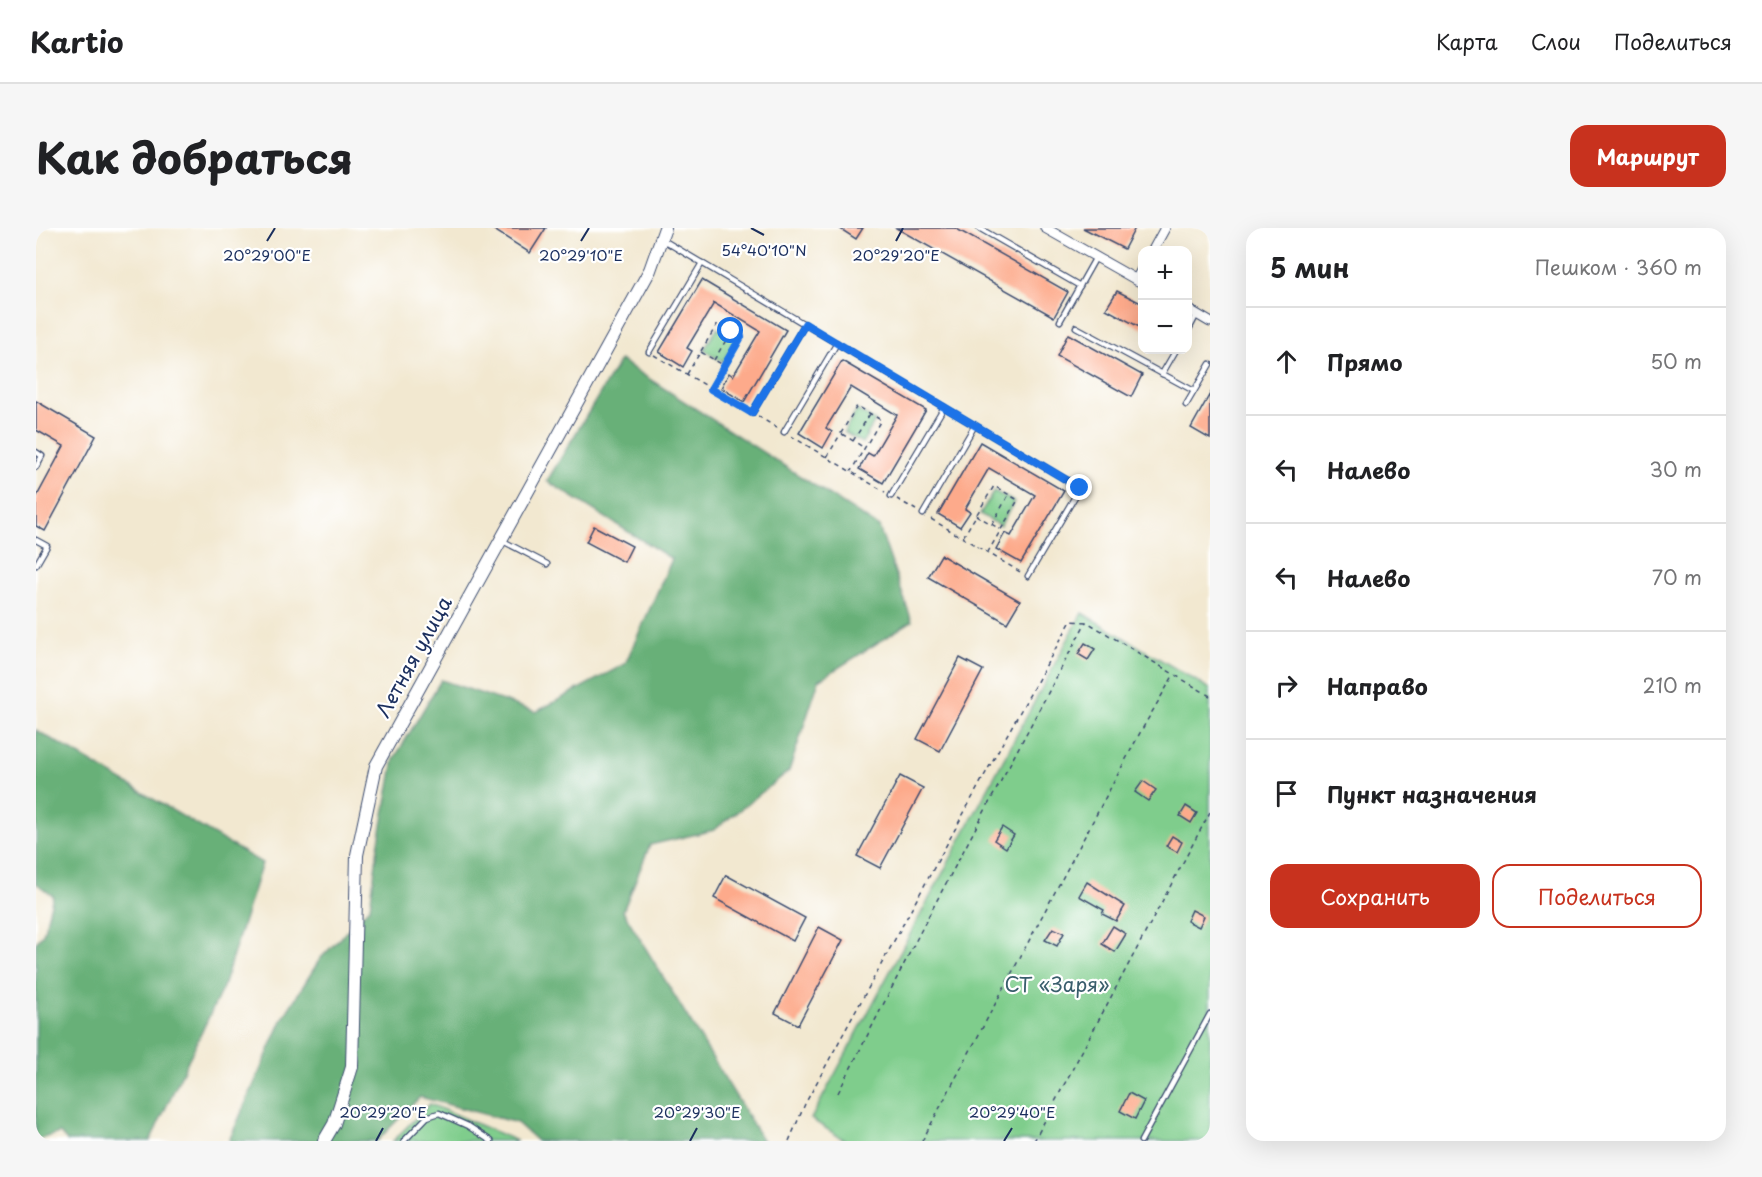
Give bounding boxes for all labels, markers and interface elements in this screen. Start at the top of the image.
text: Kartio [30,20,124,63]
text: Карта [1436,25,1498,57]
text: Слои [1531,25,1581,57]
text: Поделиться [1614,25,1732,57]
text: Как добраться [36,125,353,188]
button: Маршрут [1570,125,1726,187]
text: 54°40'10"N [721,238,807,261]
text: 20°29'00"E [223,243,311,266]
text: 20°29'10"E [539,243,623,266]
text: 20°29'20"E [852,243,940,266]
map controls [1138,246,1192,354]
button: + [1138,246,1192,300]
text: 5 мин [1270,248,1349,287]
text: Пешком · 360 m [1535,252,1702,282]
button: − [1138,300,1192,354]
route start [717,317,743,343]
icon: ahead [1270,345,1303,378]
text: Прямо [1327,345,1402,378]
text: 50 m [1650,346,1702,376]
icon: left [1270,453,1303,486]
text: Налево [1327,453,1410,486]
text: 30 m [1649,454,1702,484]
route end [1066,474,1092,500]
icon: left [1270,561,1303,594]
text: Налево [1327,561,1410,594]
text: 70 m [1652,562,1702,592]
street label: Летняя улица [367,590,459,723]
icon: right [1270,669,1303,702]
text: Направо [1327,669,1428,702]
text: 210 m [1643,670,1702,700]
icon: arrive [1270,777,1303,810]
text: Пункт назначения [1327,777,1537,810]
button: Сохранить [1270,864,1480,928]
button: Поделиться [1492,864,1702,928]
park label: СТ «Заря» [1005,969,1109,999]
text: 20°29'20"E [339,1100,427,1123]
text: 20°29'30"E [654,1100,740,1123]
text: 20°29'40"E [969,1100,1055,1123]

